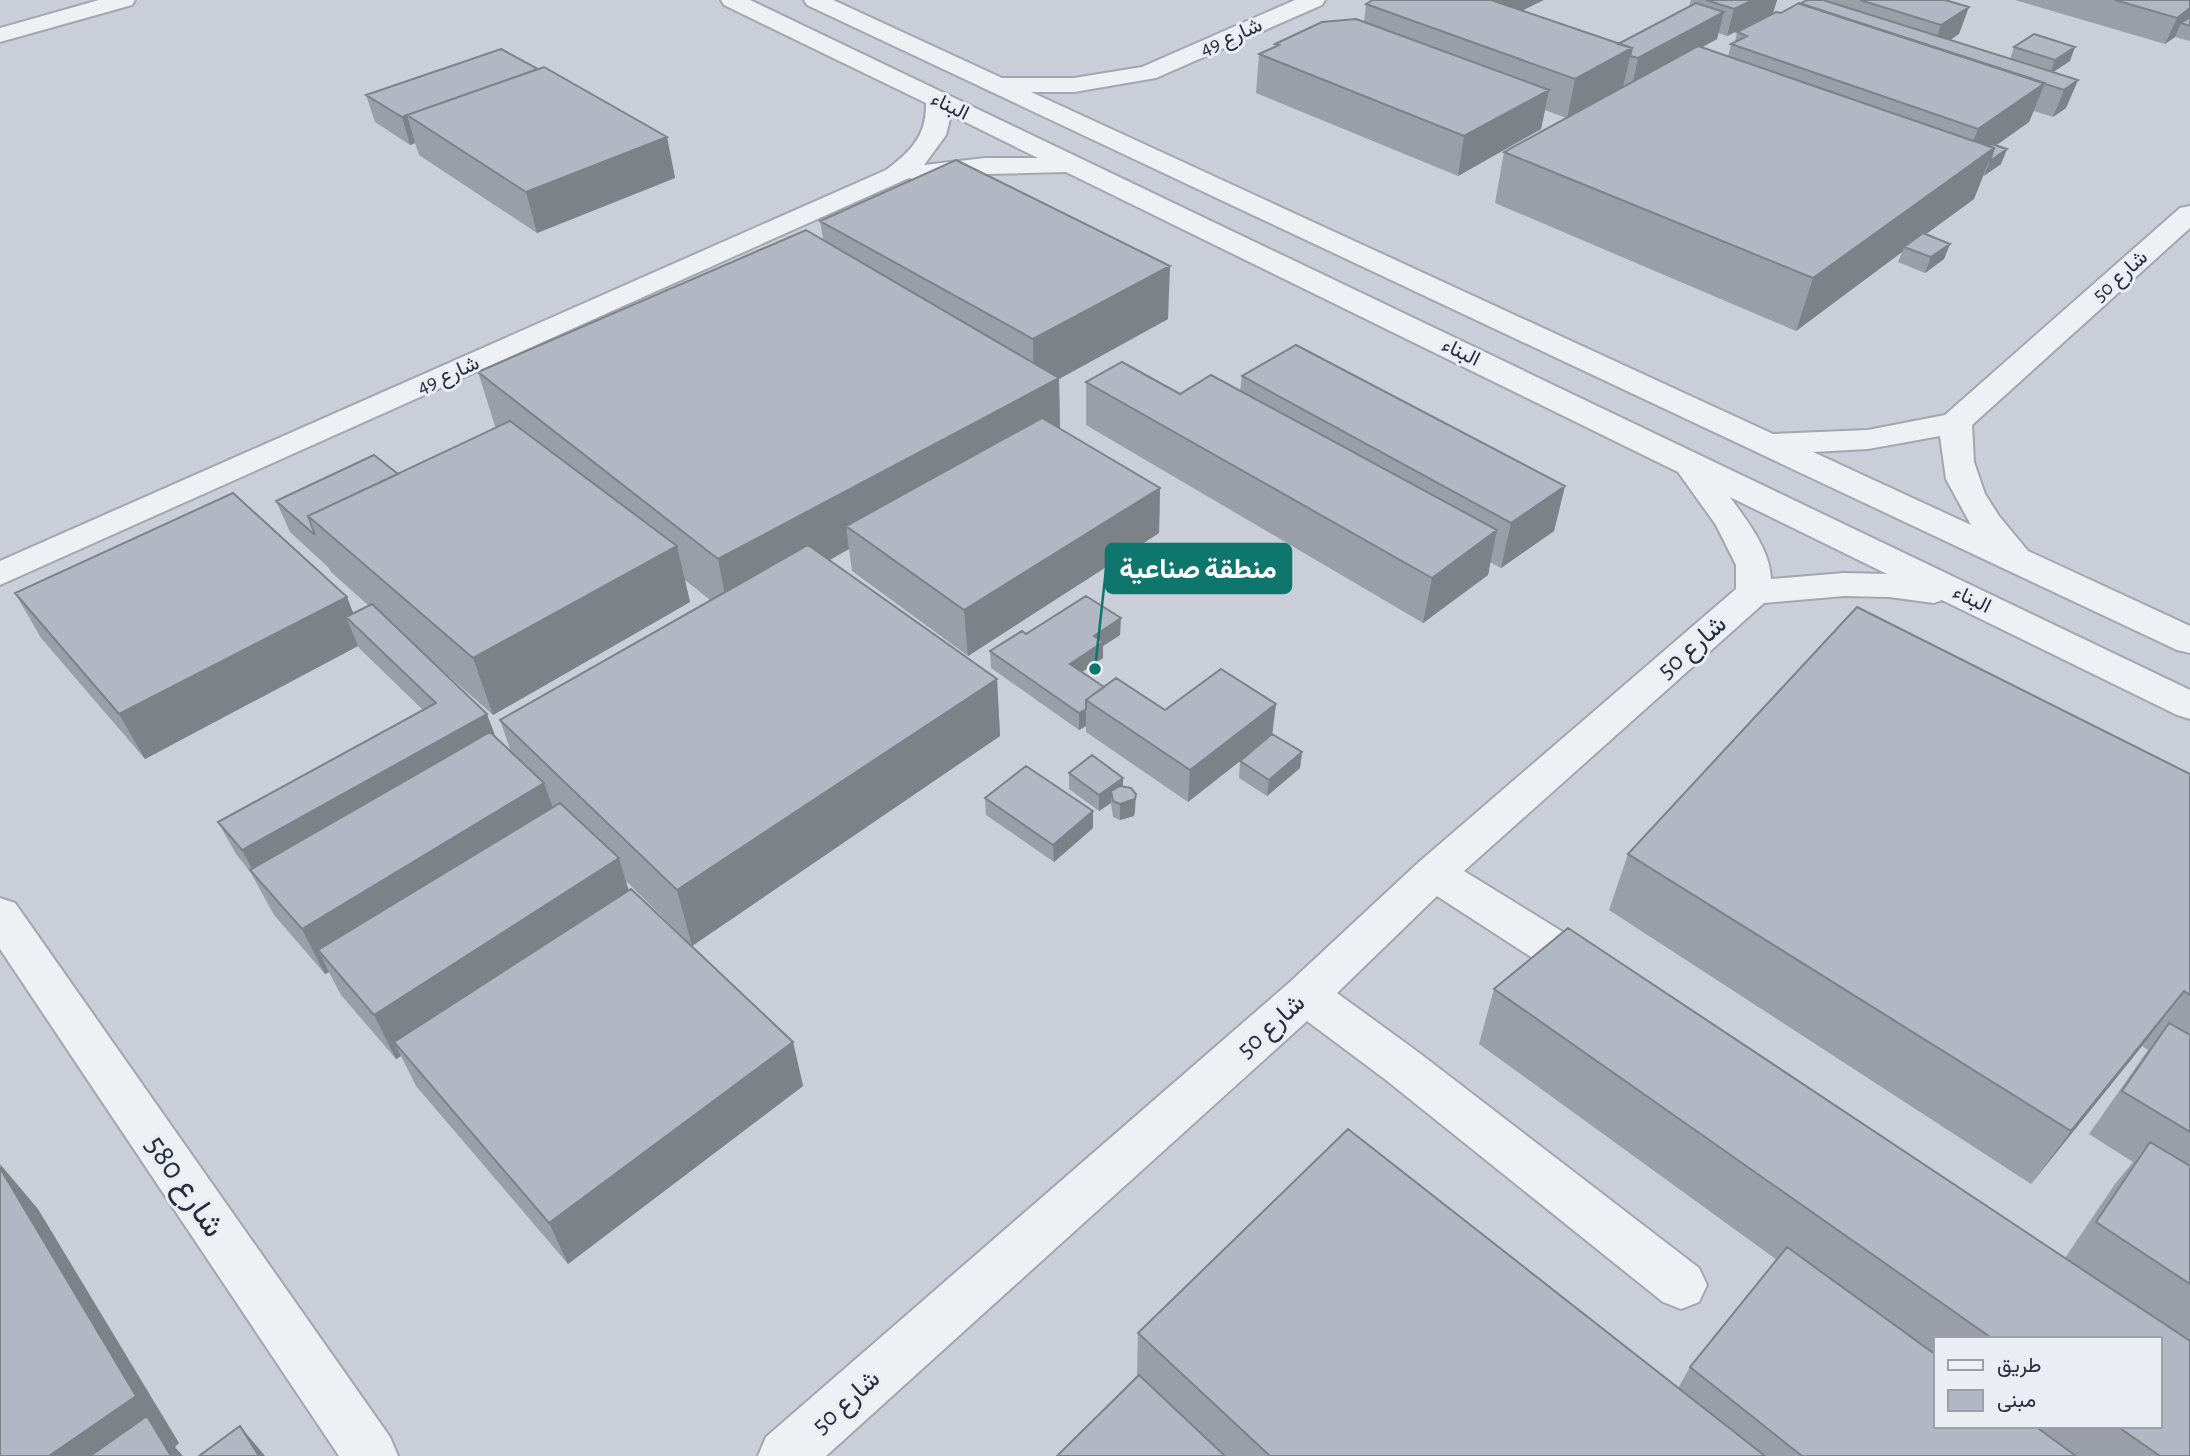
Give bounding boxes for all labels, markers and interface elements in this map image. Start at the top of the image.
street label: شارع 49 [1197,14,1266,63]
street label: البناء [927,88,972,125]
street label: شارع 50 [2089,246,2153,308]
street label: البناء [1438,334,1483,371]
street label: شارع 49 [414,352,483,401]
callout: منطقة صناعية [1106,544,1291,593]
text: منطقة صناعية [1119,556,1277,585]
street label: البناء [1949,581,1994,618]
street label: شارع 50 [1653,611,1734,686]
street label: شارع 50 [1232,989,1313,1066]
street label: شارع 580 [135,1129,230,1245]
legend [1934,1337,2162,1428]
text: طريق [1997,1355,2042,1378]
street label: شارع 50 [807,1365,888,1442]
text: مبنى [1997,1390,2036,1412]

